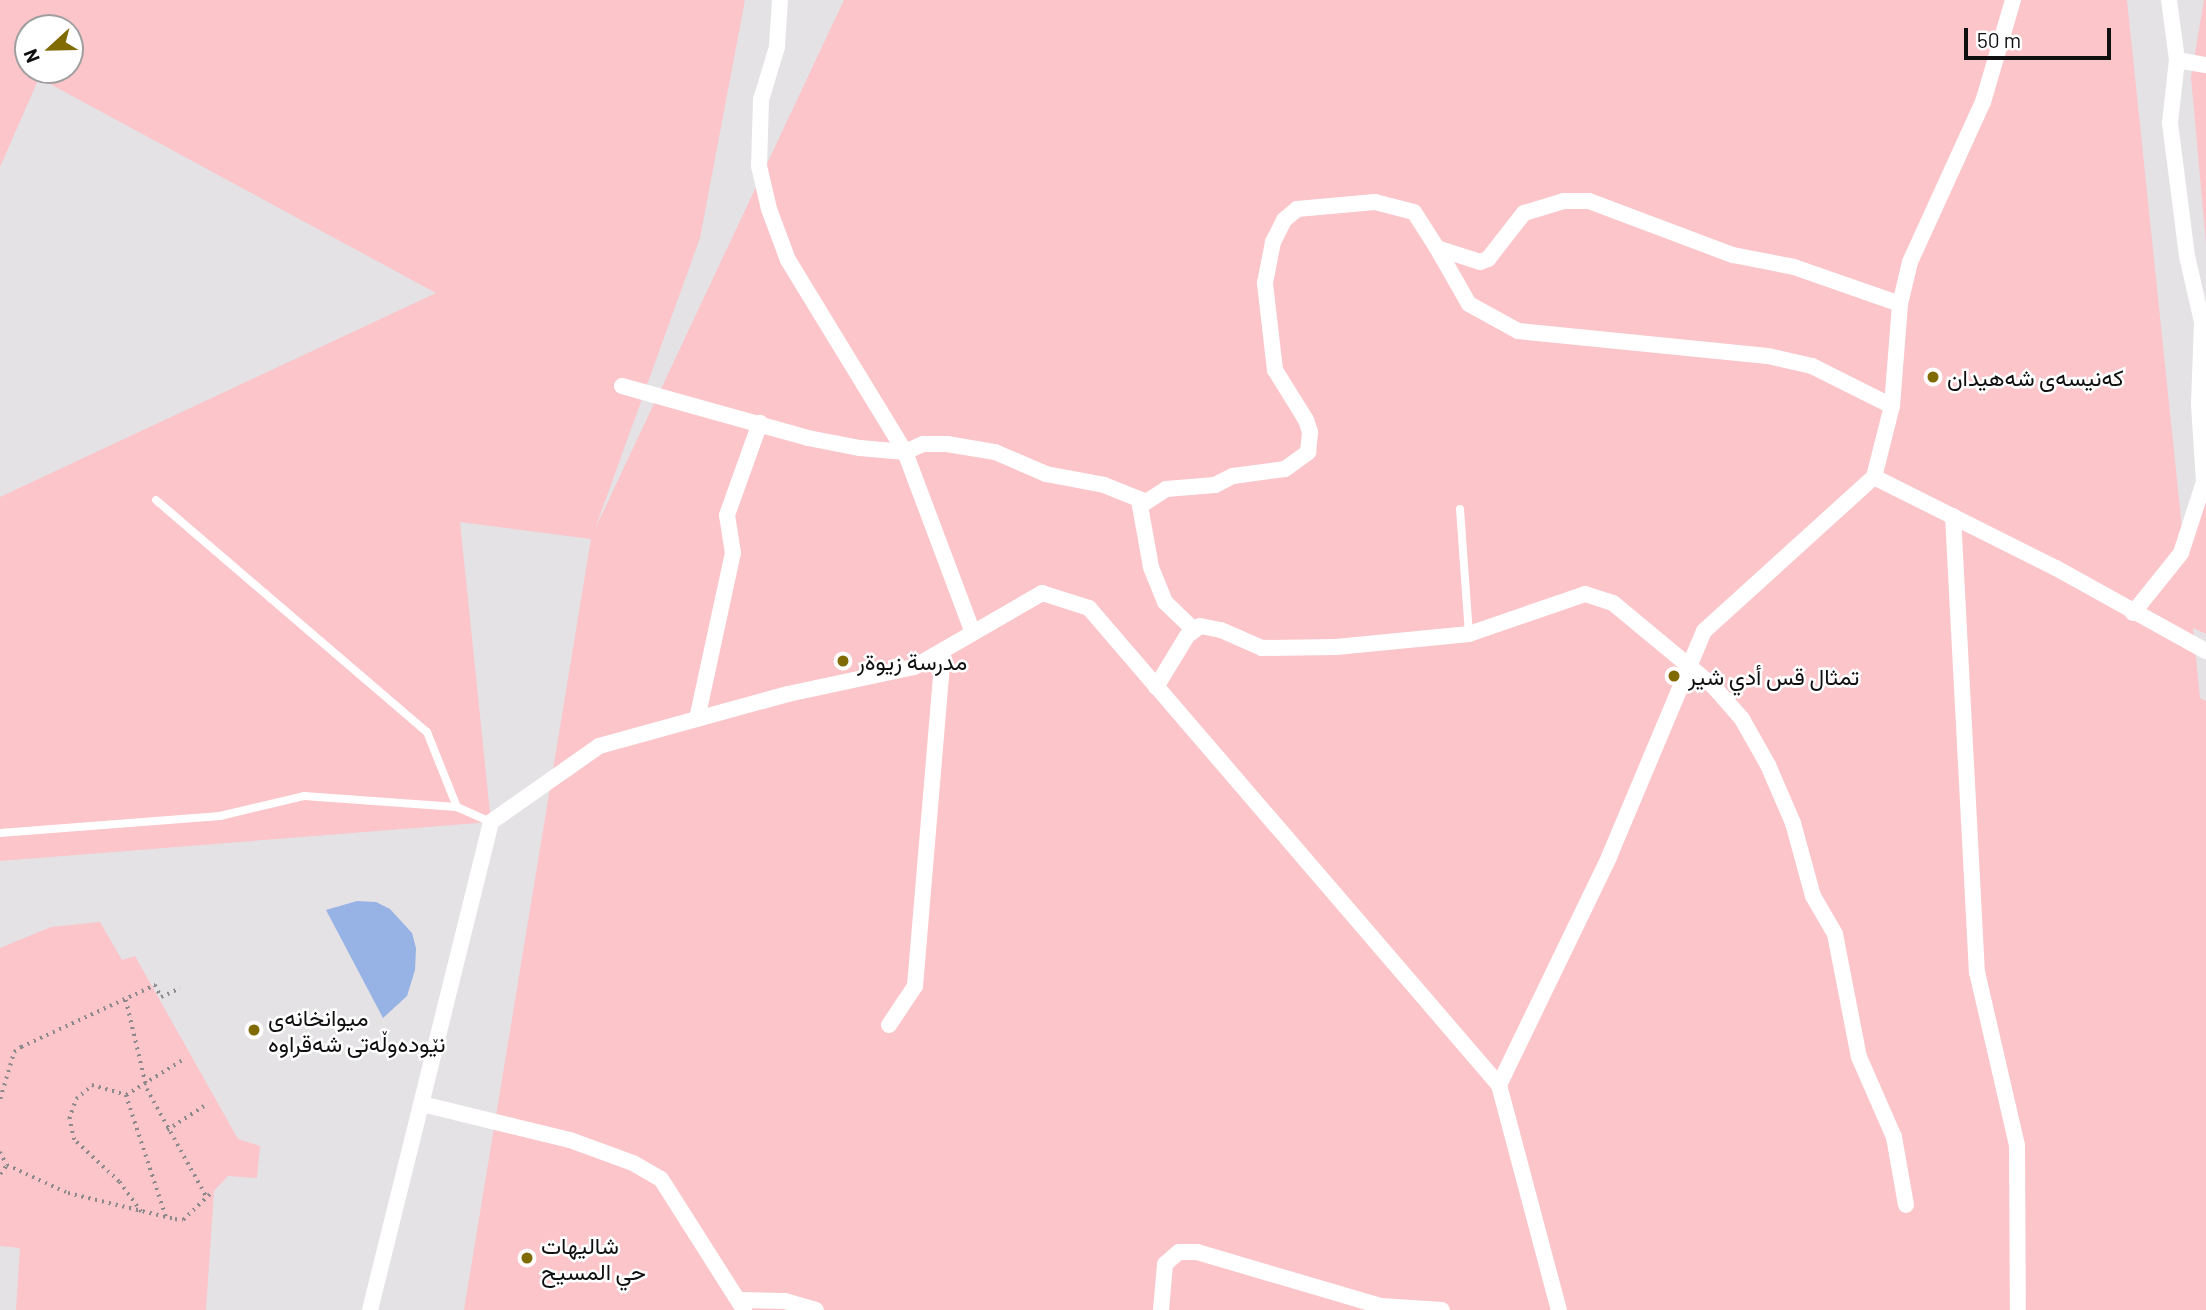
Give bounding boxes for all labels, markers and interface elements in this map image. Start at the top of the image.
north arrow [14,14,84,84]
scale bar [1968,14,2115,58]
text: 50 m [1977,27,2021,52]
text: N [18,46,44,66]
place label: کەنیسەی شەهیدان [1947,363,2124,391]
marker: کەنیسەی شەهیدان [1925,369,1941,385]
place label: مدرسة زيوةر [857,647,967,675]
marker: مدرسة زيوةر [835,653,851,669]
place label: تمثال قس أدي شير [1688,662,1859,690]
marker: تمثال قس أدي شير [1666,668,1682,684]
place label: میوانخانەی نێودەوڵەتی شەقراوە [268,1003,446,1057]
marker: میوانخانەی نێودەوڵەتی شەقراوە [246,1022,262,1038]
place label: شاليهات حي المسيح [541,1231,646,1285]
marker: شاليهات حي المسيح [519,1250,535,1266]

